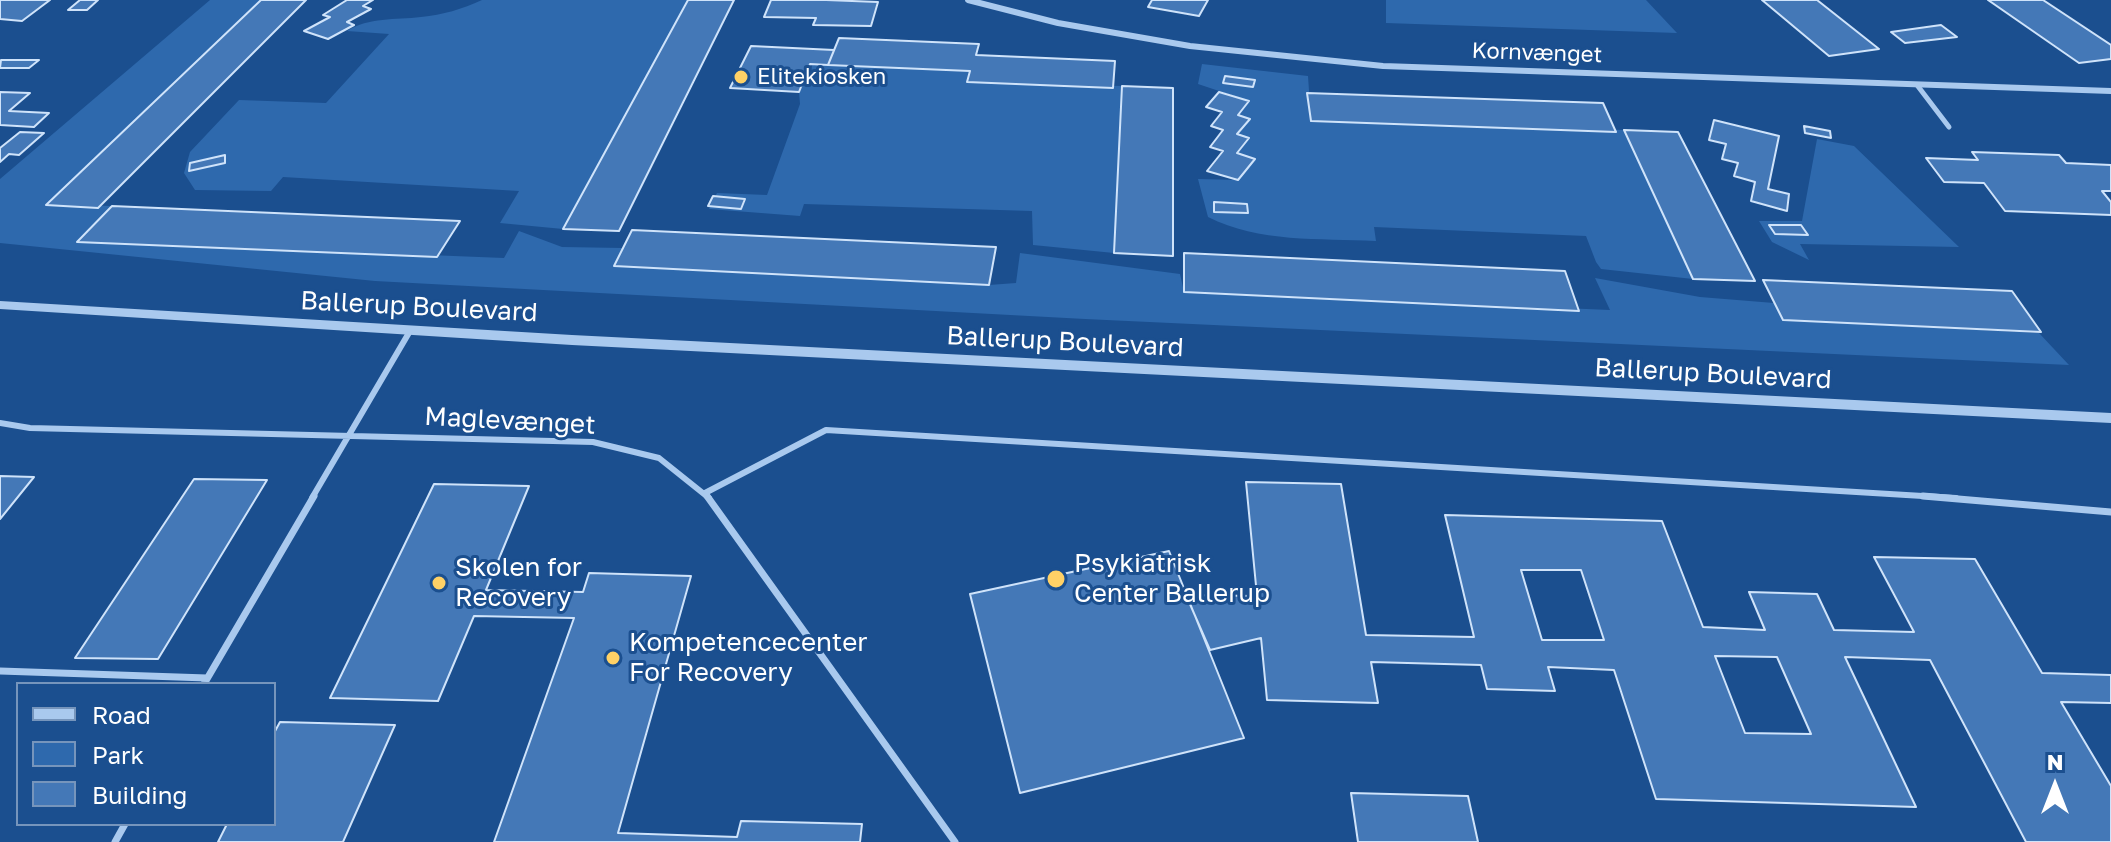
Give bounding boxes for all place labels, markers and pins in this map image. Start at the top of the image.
place label: Elitekiosken [757,64,886,90]
marker: Elitekiosken [732,68,750,86]
place label: Psykiatrisk Center Ballerup [1074,548,1270,610]
place label: Skolen for Recovery [455,552,582,614]
marker: Psykiatrisk Center Ballerup [1045,568,1067,590]
marker: Skolen for Recovery [430,574,448,592]
place label: Kompetencecenter For Recovery [629,627,867,688]
marker: Kompetencecenter For Recovery [604,649,622,667]

